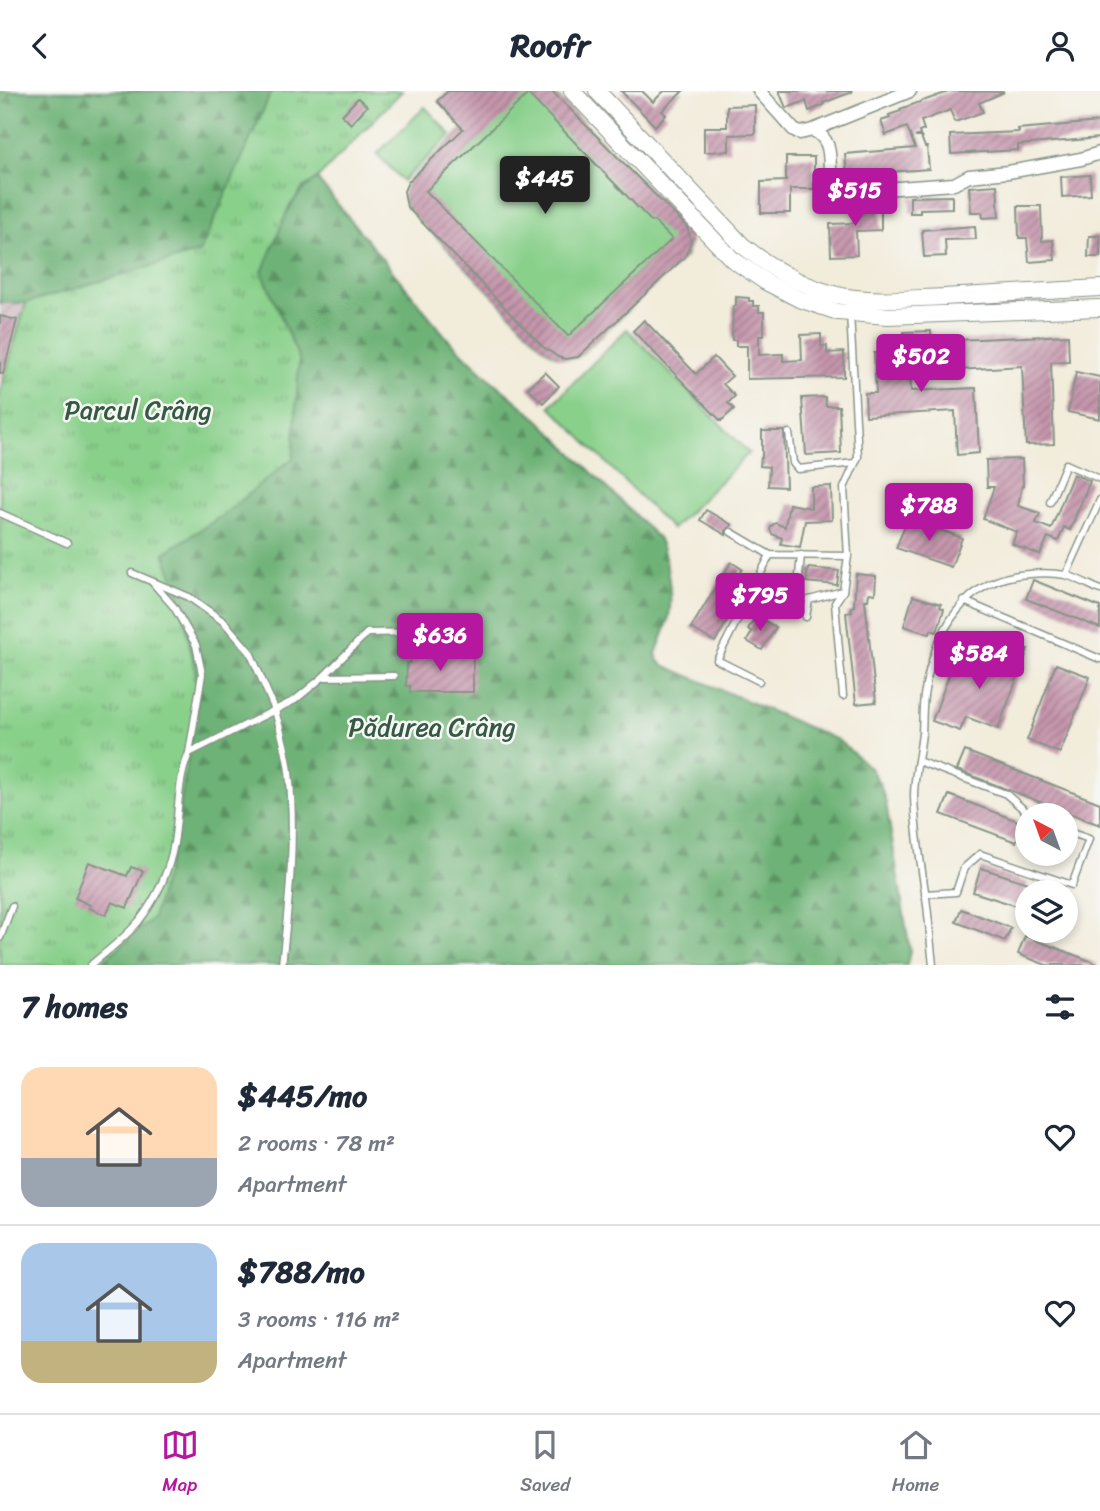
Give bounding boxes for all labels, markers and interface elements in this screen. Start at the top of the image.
text: Roofr [510,17,590,74]
icon: back [21,27,59,65]
icon: person [1041,27,1079,65]
pin: $445 [504,157,586,216]
text: $445 [516,158,574,199]
pin: $515 [814,169,896,228]
text: $515 [828,170,882,211]
pin: $502 [880,335,962,394]
text: $502 [892,336,950,377]
park label: Parcul Crâng [64,387,212,433]
pin: $788 [888,483,970,543]
text: $788 [901,485,957,526]
pin: $795 [719,573,801,633]
text: $795 [732,575,788,616]
pin: $636 [399,613,481,673]
text: $636 [413,615,467,656]
pin: $584 [938,631,1020,691]
text: $584 [950,633,1008,674]
park label: Pădurea Crâng [348,704,516,750]
north arrow [1015,803,1078,866]
map controls [1015,803,1078,943]
button: layers [1015,880,1078,943]
text: 7 homes [21,980,128,1034]
icon: filters [1041,988,1079,1026]
text: $445/mo [238,1069,367,1123]
icon: home [77,1095,161,1179]
icon: heart [1041,1118,1079,1156]
text: 2 rooms · 78 m² [238,1123,395,1164]
text: Apartment [238,1164,347,1205]
text: $788/mo [238,1245,365,1299]
icon: home [77,1271,161,1355]
icon: heart [1041,1294,1079,1332]
text: 3 rooms · 116 m² [238,1299,400,1340]
text: Apartment [238,1340,347,1381]
tab: Map [161,1426,199,1501]
tab: Saved [520,1426,570,1501]
tab: Home [892,1426,939,1501]

